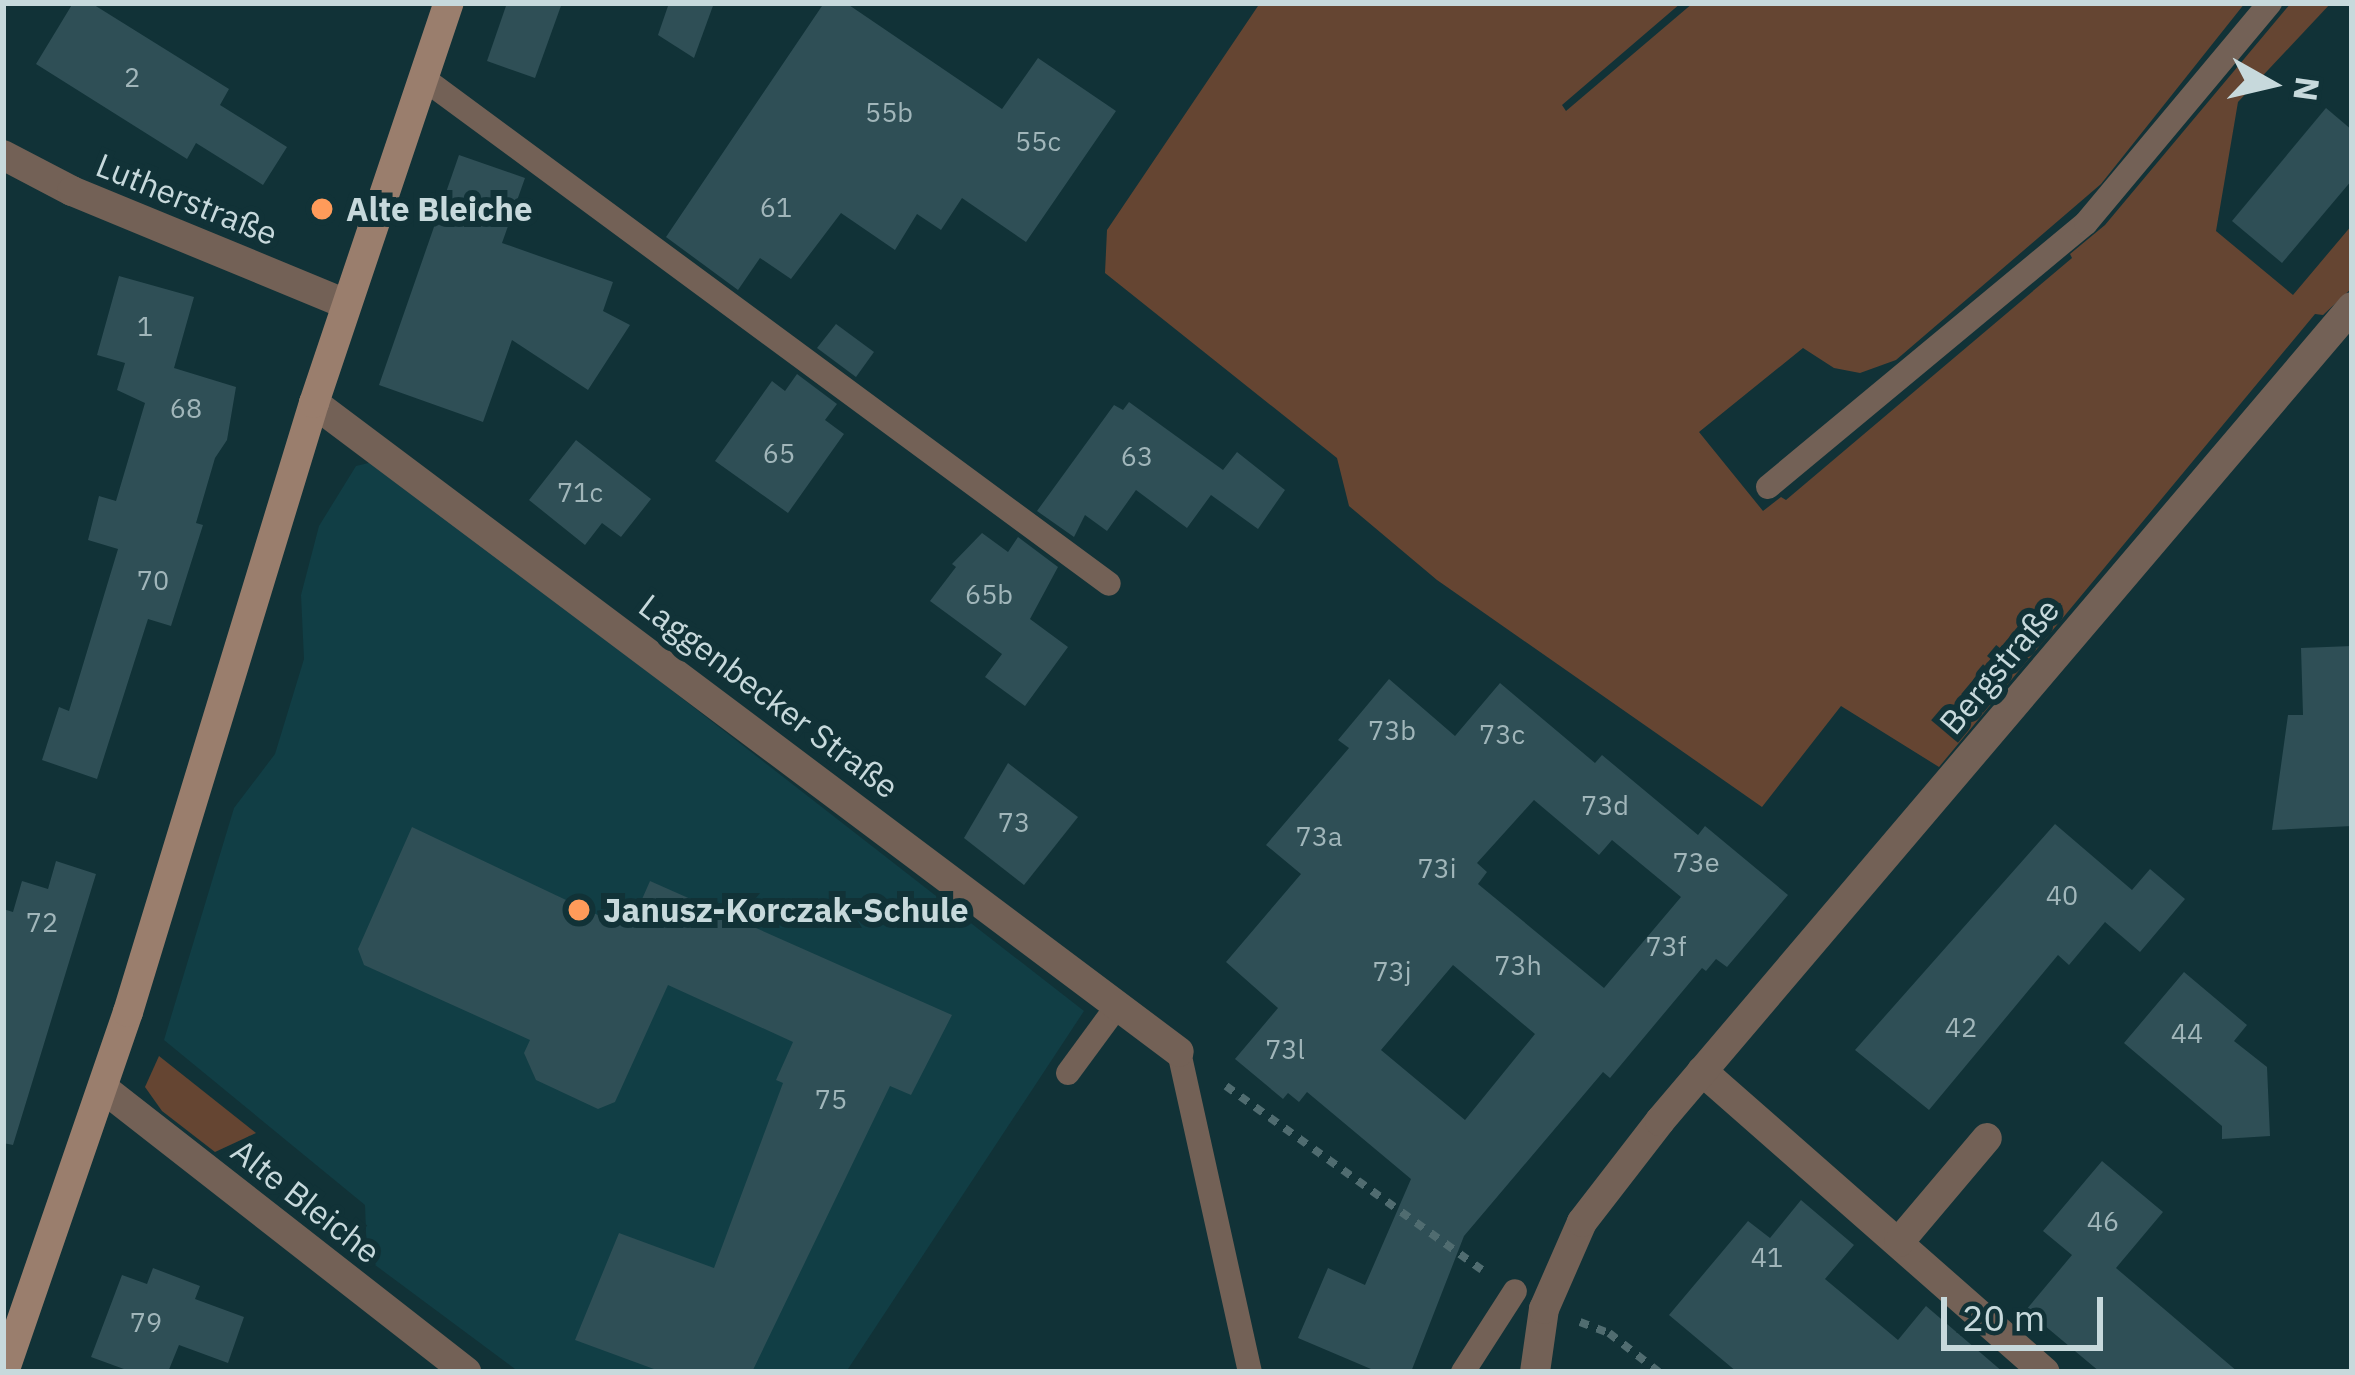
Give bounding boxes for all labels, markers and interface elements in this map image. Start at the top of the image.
north arrow [2211,24,2331,144]
house number: 2 [124,61,140,93]
text: N [2284,74,2330,104]
house number: 55b [865,96,913,128]
house number: 55c [1015,125,1061,157]
street label: Lutherstraße [91,145,283,253]
place label: Alte Bleiche [346,189,533,229]
house number: 61 [760,191,792,223]
marker: Alte Bleiche [309,196,335,222]
house number: 1 [137,310,153,342]
house number: 68 [170,392,202,424]
house number: 65 [763,437,795,469]
house number: 63 [1121,440,1153,472]
house number: 71c [557,476,603,508]
house number: 70 [137,564,169,596]
house number: 65b [965,578,1013,610]
street label: Laggenbecker Straße [632,586,906,806]
street label: Bergstraße [1931,590,2067,742]
house number: 73b [1368,714,1416,746]
house number: 73c [1479,718,1525,750]
house number: 73d [1581,789,1629,821]
house number: 73 [998,806,1030,838]
house number: 73a [1296,820,1342,852]
house number: 73e [1672,846,1720,878]
house number: 73i [1417,852,1457,884]
house number: 40 [2046,879,2078,911]
place label: Janusz-Korczak-Schule [603,890,969,930]
marker: Janusz-Korczak-Schule [566,897,592,923]
house number: 72 [26,906,58,938]
house number: 73f [1645,930,1687,962]
house number: 73h [1494,949,1542,981]
house number: 73j [1372,955,1412,987]
house number: 42 [1945,1011,1977,1043]
house number: 44 [2171,1017,2203,1049]
house number: 73l [1265,1033,1305,1065]
house number: 75 [815,1083,847,1115]
street label: Alte Bleiche [224,1131,388,1271]
house number: 46 [2087,1205,2119,1237]
house number: 41 [1751,1241,1783,1273]
scale bar [1947,1273,2109,1347]
text: 20 m [1962,1294,2045,1341]
house number: 79 [130,1306,162,1338]

